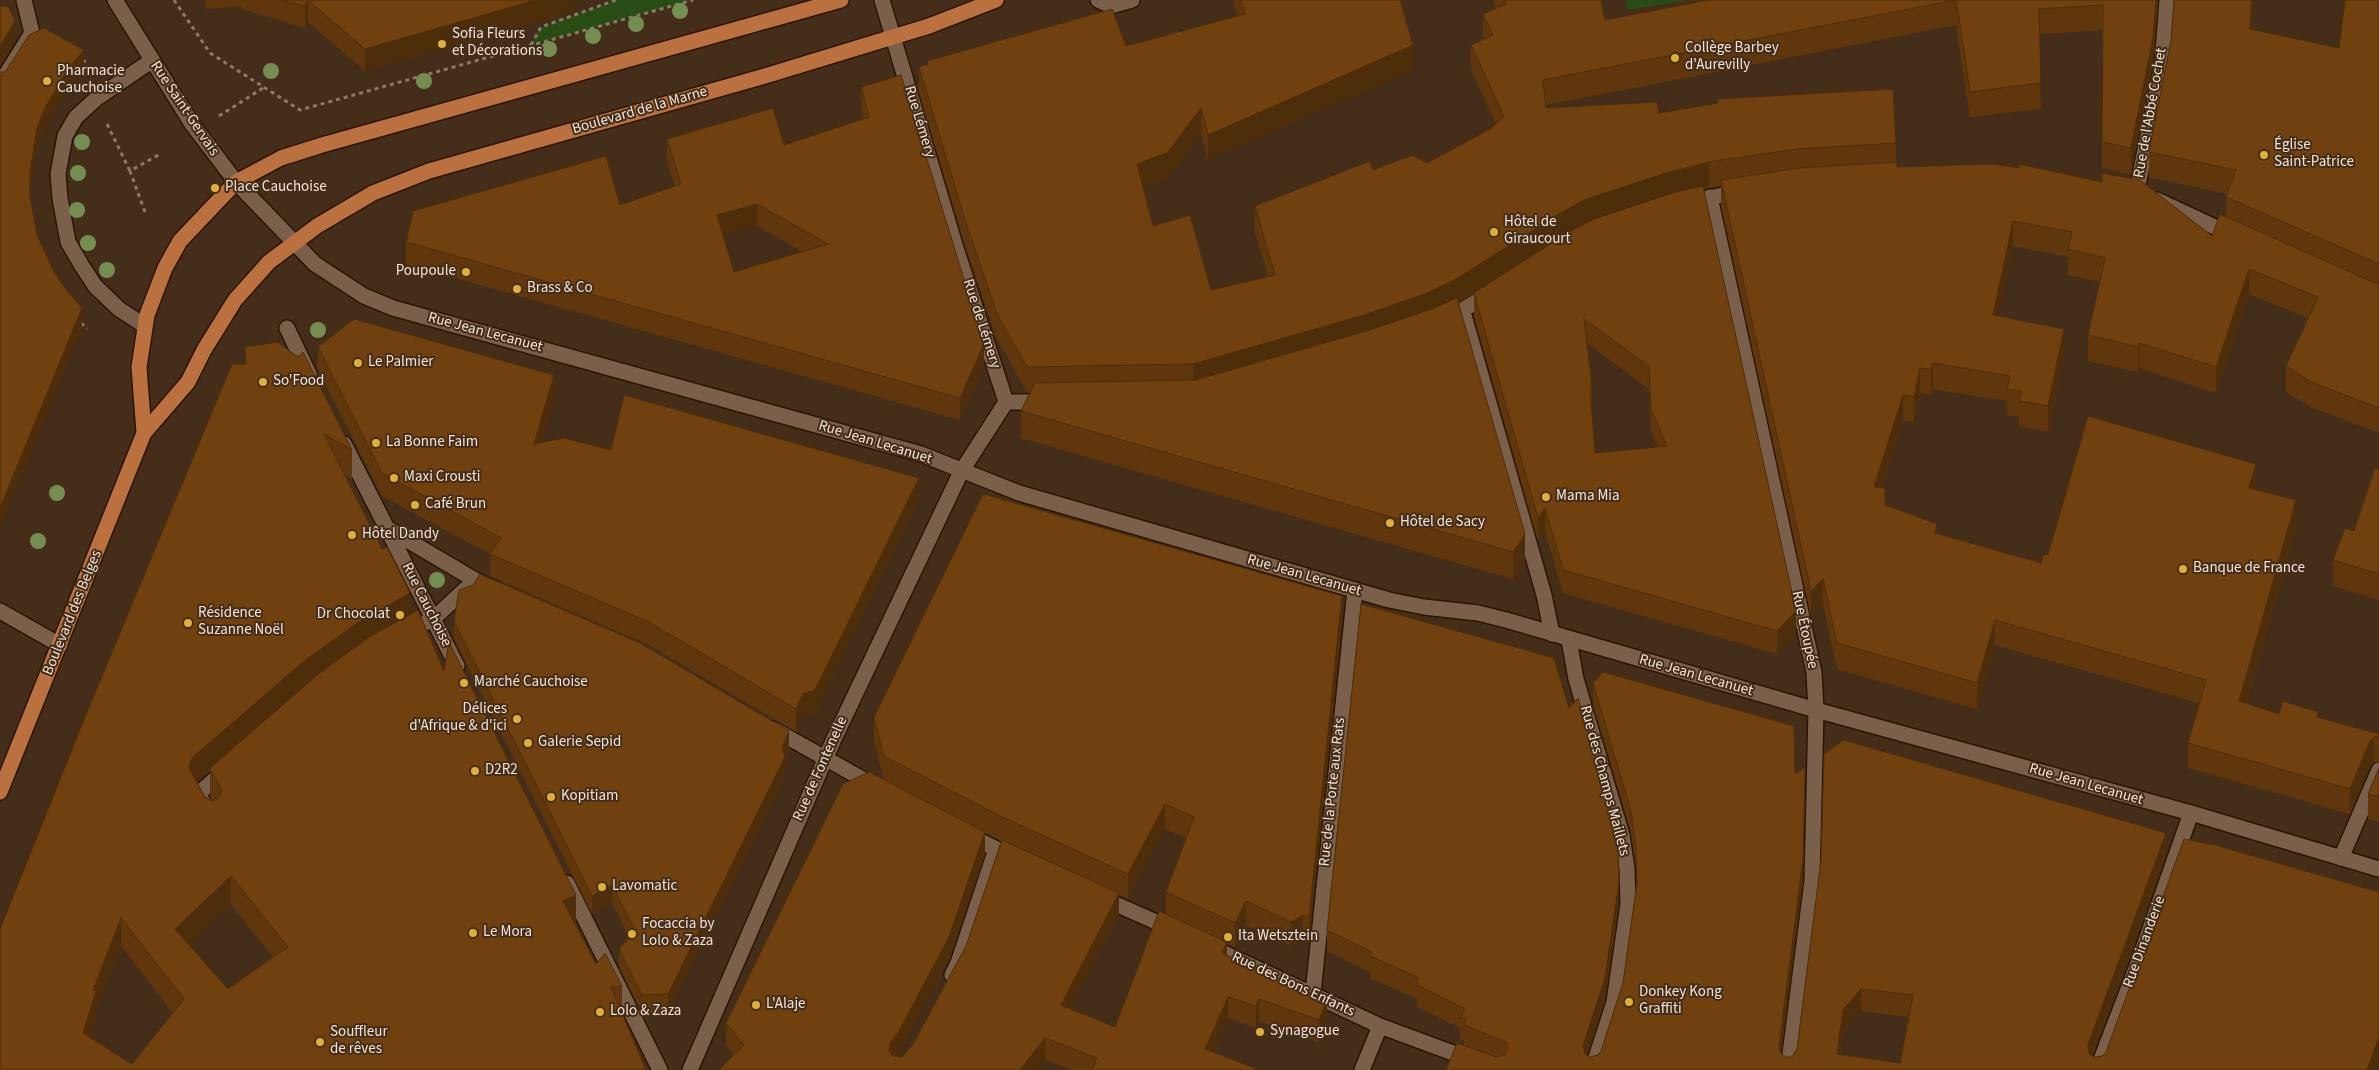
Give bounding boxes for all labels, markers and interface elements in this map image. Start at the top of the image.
place label: Sofia Fleurs et Décorations [452,26,542,61]
marker: Sofia Fleurs et Décorations [436,38,448,50]
place label: Collège Barbey d'Aurevilly [1685,40,1779,75]
street label: Rue de l'Abbé Cochet [2131,47,2171,179]
marker: Collège Barbey d'Aurevilly [1669,52,1681,64]
street label: Rue Saint-Gervais [146,58,222,160]
place label: Pharmacie Cauchoise [57,63,124,98]
marker: Pharmacie Cauchoise [41,75,53,87]
street label: Boulevard de la Marne [570,83,710,139]
street label: Rue Lémery [900,84,938,160]
place label: Église Saint-Patrice [2274,137,2354,172]
marker: Église Saint-Patrice [2258,149,2270,161]
place label: Place Cauchoise [225,179,327,197]
marker: Place Cauchoise [209,182,221,194]
place label: Hôtel de Giraucourt [1504,214,1571,249]
marker: Hôtel de Giraucourt [1488,226,1500,238]
place label: Poupoule [396,263,456,281]
marker: Poupoule [460,266,472,278]
street label: Rue de Lémery [958,277,1004,371]
place label: Brass & Co [527,280,593,298]
marker: Brass & Co [511,283,523,295]
street label: Rue Jean Lecanuet [426,309,544,357]
place label: Le Palmier [368,354,434,372]
marker: Le Palmier [352,357,364,369]
place label: So'Food [273,373,324,391]
marker: So'Food [257,376,269,388]
street label: Rue Jean Lecanuet [816,417,934,469]
place label: La Bonne Faim [386,434,478,452]
marker: La Bonne Faim [370,437,382,449]
place label: Maxi Crousti [404,469,480,487]
marker: Maxi Crousti [388,472,400,484]
place label: Mama Mia [1556,488,1620,506]
marker: Mama Mia [1540,491,1552,503]
place label: Café Brun [425,496,486,514]
marker: Café Brun [409,499,421,511]
place label: Hôtel de Sacy [1400,514,1485,532]
marker: Hôtel de Sacy [1384,517,1396,529]
place label: Hôtel Dandy [362,526,439,544]
marker: Hôtel Dandy [346,529,358,541]
street label: Boulevard des Belges [40,548,106,678]
street label: Rue Jean Lecanuet [1245,551,1363,601]
street label: Rue Cauchoise [397,560,455,650]
place label: Banque de France [2193,560,2305,578]
marker: Banque de France [2177,563,2189,575]
street label: Rue Étoupée [1787,589,1821,671]
place label: Résidence Suzanne Noël [198,605,284,640]
place label: Dr Chocolat [317,606,390,624]
marker: Dr Chocolat [394,609,406,621]
marker: Résidence Suzanne Noël [182,617,194,629]
street label: Rue Jean Lecanuet [1637,651,1755,701]
place label: Marché Cauchoise [474,674,588,692]
marker: Marché Cauchoise [458,677,470,689]
place label: Délices d'Afrique & d'ici [409,701,507,736]
street label: Rue des Champs Maillets [1575,704,1633,858]
marker: Délices d'Afrique & d'ici [511,713,523,725]
street label: Rue de Fontenelle [790,714,852,824]
street label: Rue de la Porte aux Rats [1316,717,1350,867]
place label: Galerie Sepid [538,734,621,752]
marker: Galerie Sepid [522,737,534,749]
street label: Rue Jean Lecanuet [2027,760,2145,810]
place label: D2R2 [485,762,518,780]
marker: D2R2 [469,765,481,777]
place label: Kopitiam [561,788,618,806]
marker: Kopitiam [545,791,557,803]
place label: Lavomatic [612,878,677,896]
marker: Lavomatic [596,881,608,893]
street label: Rue Dinanderie [2120,894,2170,990]
place label: Focaccia by Lolo & Zaza [642,916,714,951]
place label: Le Mora [483,924,532,942]
marker: Le Mora [467,927,479,939]
marker: Focaccia by Lolo & Zaza [626,928,638,940]
place label: Ita Wetsztein [1238,928,1318,946]
marker: Ita Wetsztein [1222,931,1234,943]
street label: Rue des Bons Enfants [1229,949,1357,1021]
place label: Donkey Kong Graffiti [1639,984,1722,1019]
place label: L'Alaje [766,996,806,1014]
marker: Donkey Kong Graffiti [1623,996,1635,1008]
marker: L'Alaje [750,999,762,1011]
place label: Lolo & Zaza [610,1003,681,1021]
marker: Lolo & Zaza [594,1006,606,1018]
place label: Synagogue [1270,1023,1339,1041]
place label: Souffleur de rêves [330,1024,388,1059]
marker: Synagogue [1254,1026,1266,1038]
marker: Souffleur de rêves [314,1036,326,1048]

